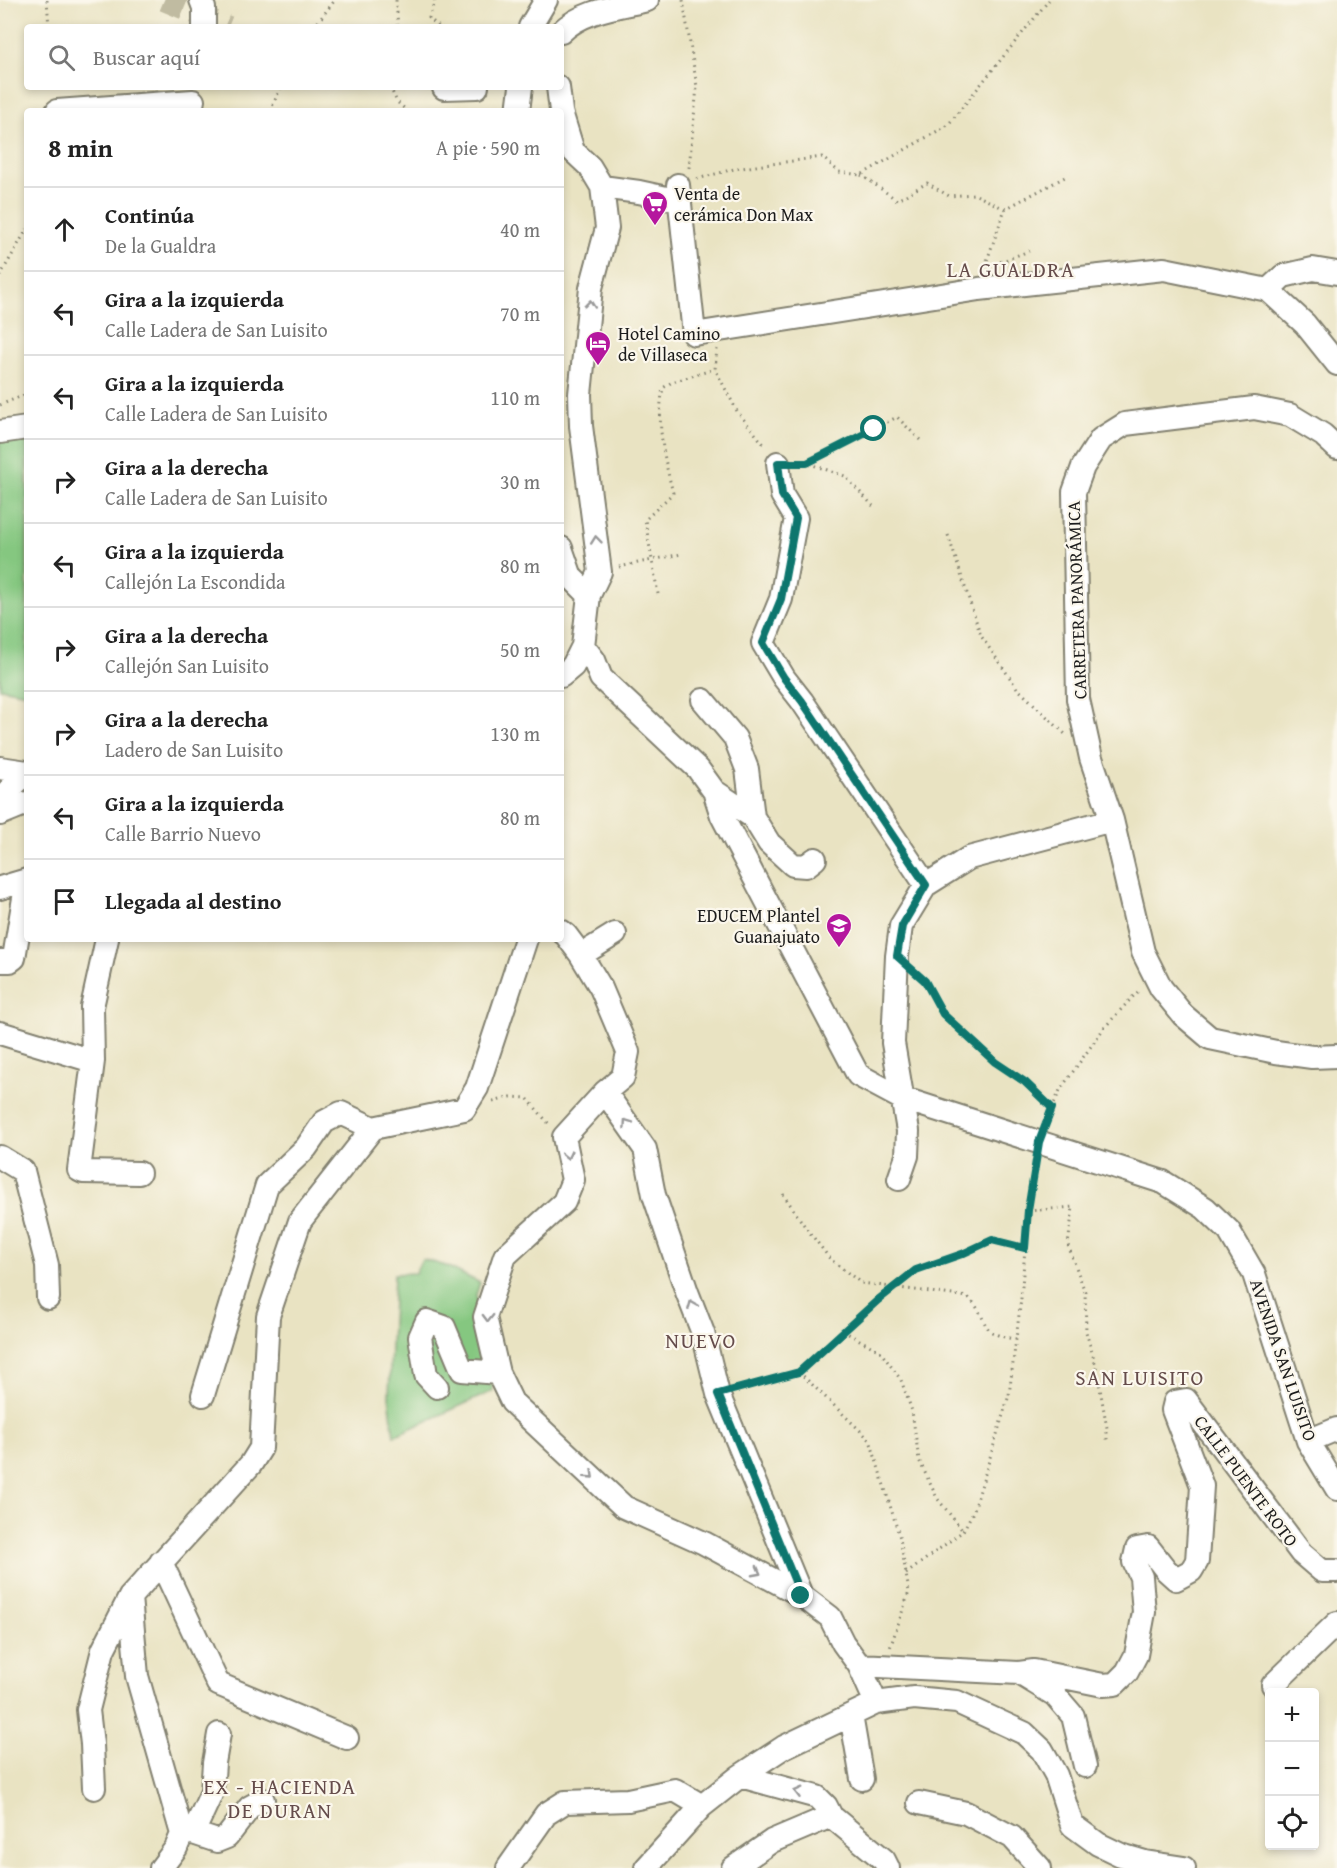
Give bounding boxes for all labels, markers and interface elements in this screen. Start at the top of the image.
search box [24,24,564,90]
icon: search [45,41,78,74]
text: Buscar aquí [93,41,200,73]
text: 8 min [48,128,113,167]
text: A pie · 590 m [436,133,540,162]
place label: Venta de cerámica Don Max [674,180,814,228]
supermarket icon: Venta de cerámica Don Max [640,189,670,227]
text: Continúa [105,199,194,231]
icon: ahead [48,213,81,246]
text: 40 m [500,215,540,244]
text: De la Gualdra [105,231,216,260]
district label: LA GUALDRA [947,254,1075,285]
text: Gira a la izquierda [105,283,284,315]
icon: left [48,297,81,330]
text: 70 m [500,299,540,328]
one-way arrow [583,300,595,309]
text: Calle Ladera de San Luisito [105,315,328,344]
place label: Hotel Camino de Villaseca [618,320,720,368]
hotel icon: Hotel Camino de Villaseca [583,329,613,367]
text: Gira a la izquierda [105,367,284,399]
icon: left [48,381,81,414]
text: 110 m [490,383,540,412]
text: Calle Ladera de San Luisito [105,399,328,428]
route start [860,415,886,441]
text: Gira a la derecha [105,451,268,483]
icon: right [48,465,81,498]
text: 30 m [500,467,540,496]
text: Calle Ladera de San Luisito [105,483,328,512]
street label: CARRETERA PANORÁMICA [1060,500,1093,700]
text: Gira a la izquierda [105,535,284,567]
one-way arrow [590,535,603,544]
icon: left [48,549,81,582]
text: 80 m [500,551,540,580]
text: Callejón La Escondida [105,567,286,596]
text: Gira a la derecha [105,619,268,651]
icon: right [48,633,81,666]
text: 50 m [500,635,540,664]
text: Callejón San Luisito [105,651,269,680]
text: Gira a la derecha [105,703,268,735]
icon: right [48,717,81,750]
text: 130 m [490,719,540,748]
text: Ladero de San Luisito [105,735,283,764]
text: Gira a la izquierda [105,787,284,819]
icon: left [48,801,81,834]
text: 80 m [500,803,540,832]
text: Calle Barrio Nuevo [105,819,261,848]
icon: arrive [48,885,81,918]
text: Llegada al destino [105,885,281,917]
place label: EDUCEM Plantel Guanajuato [697,902,820,950]
school or university icon: EDUCEM Plantel Guanajuato [824,911,854,949]
one-way arrow [623,1119,634,1130]
one-way arrow [559,1149,572,1159]
street label: AVENIDA SAN LUISITO [1243,1275,1324,1445]
one-way arrow [687,1301,699,1312]
one-way arrow [482,1314,494,1323]
district label: NUEVO [665,1325,737,1356]
district label: SAN LUISITO [1075,1362,1205,1393]
street label: CALLE PUENTE ROTO [1188,1409,1305,1552]
one-way arrow [583,1468,593,1479]
one-way arrow [751,1565,761,1576]
route end [787,1582,813,1608]
map controls [1265,1688,1319,1850]
button: + [1265,1688,1319,1742]
button: − [1265,1742,1319,1796]
district label: EX - HACIENDA DE DURAN [203,1771,357,1826]
one-way arrow [793,1786,803,1799]
button: locate [1265,1796,1319,1850]

